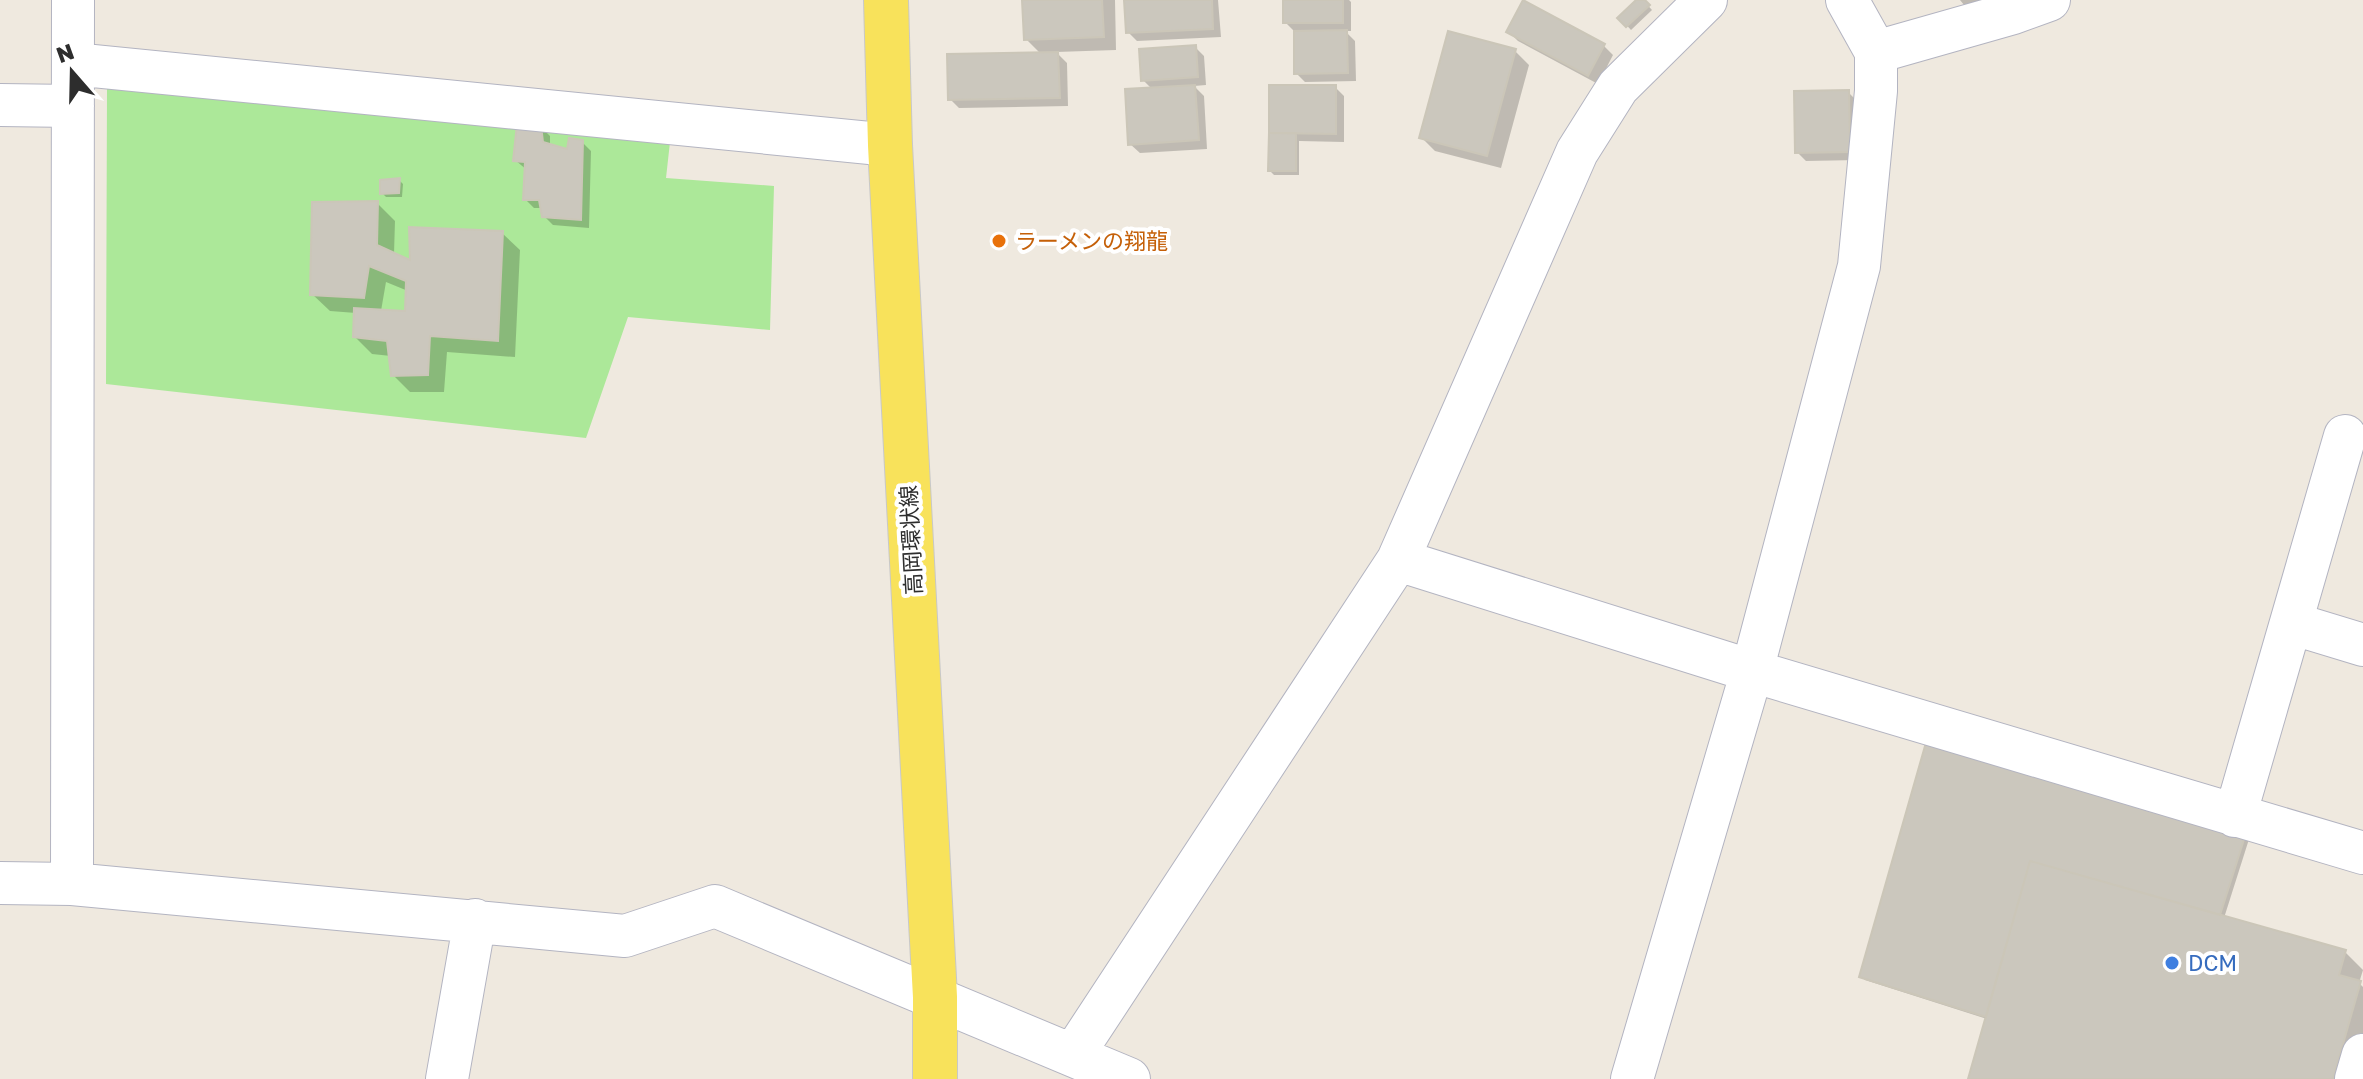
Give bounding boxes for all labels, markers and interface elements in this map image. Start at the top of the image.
north arrow [32,32,112,112]
text: N [53,37,77,68]
place label: ラーメンの翔龍 [1015,227,1168,254]
marker: ラーメンの翔龍 [990,232,1008,250]
street label: 高岡環状線 [894,484,927,596]
place label: DCM [2188,949,2237,976]
marker: DCM [2163,954,2181,972]

